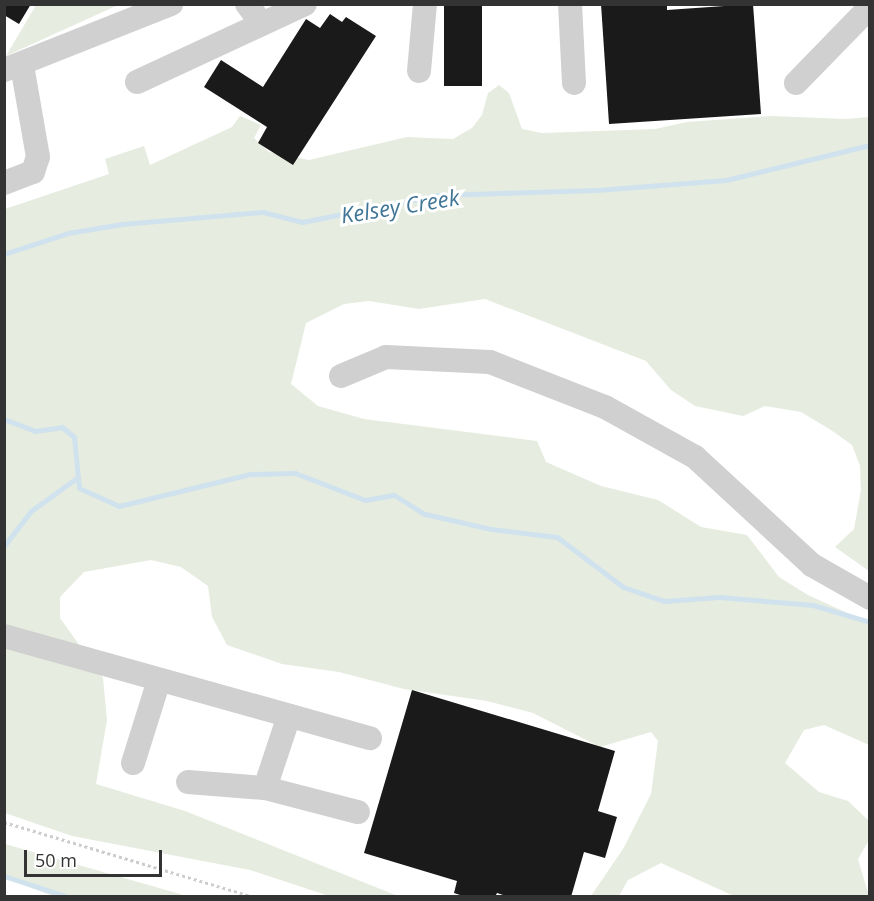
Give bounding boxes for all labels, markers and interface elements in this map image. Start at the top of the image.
water label: Kelsey Creek [339,184,461,228]
scale bar [27,838,165,876]
text: 50 m [35,848,77,872]

